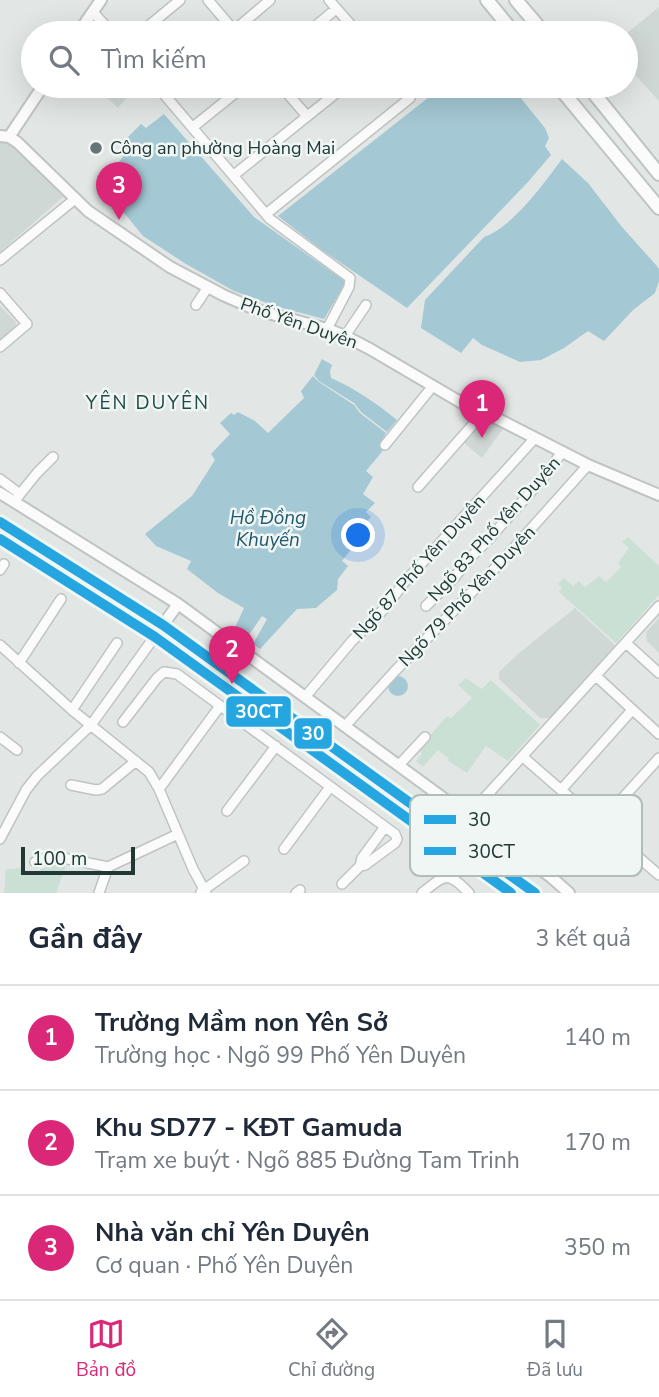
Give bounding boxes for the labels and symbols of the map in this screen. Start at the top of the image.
place label: Công an phường Hoàng Mai [110,136,335,160]
marker: Công an phường Hoàng Mai [88,140,104,156]
pin: 3 [96,162,142,220]
street label: Phố Yên Duyên [237,292,361,354]
pin: 1 [459,380,505,438]
district label: YÊN DUYÊN [85,390,210,416]
street label: Ngõ 83 Phố Yên Duyên [422,451,566,607]
street label: Ngõ 87 Phố Yên Duyên [347,489,491,645]
water label: Hồ Đồng Khuyến [230,505,306,553]
your location [341,518,375,552]
street label: Ngõ 79 Phố Yên Duyên [393,520,541,672]
pin: 2 [209,626,255,684]
line badge: 30CT [225,695,292,728]
text: 30CT [235,699,283,725]
line badge: 30 [293,717,333,750]
text: 30 [302,721,324,747]
legend [410,795,642,876]
text: 30 [468,807,491,833]
text: 30CT [468,839,515,865]
scale bar [21,844,135,876]

